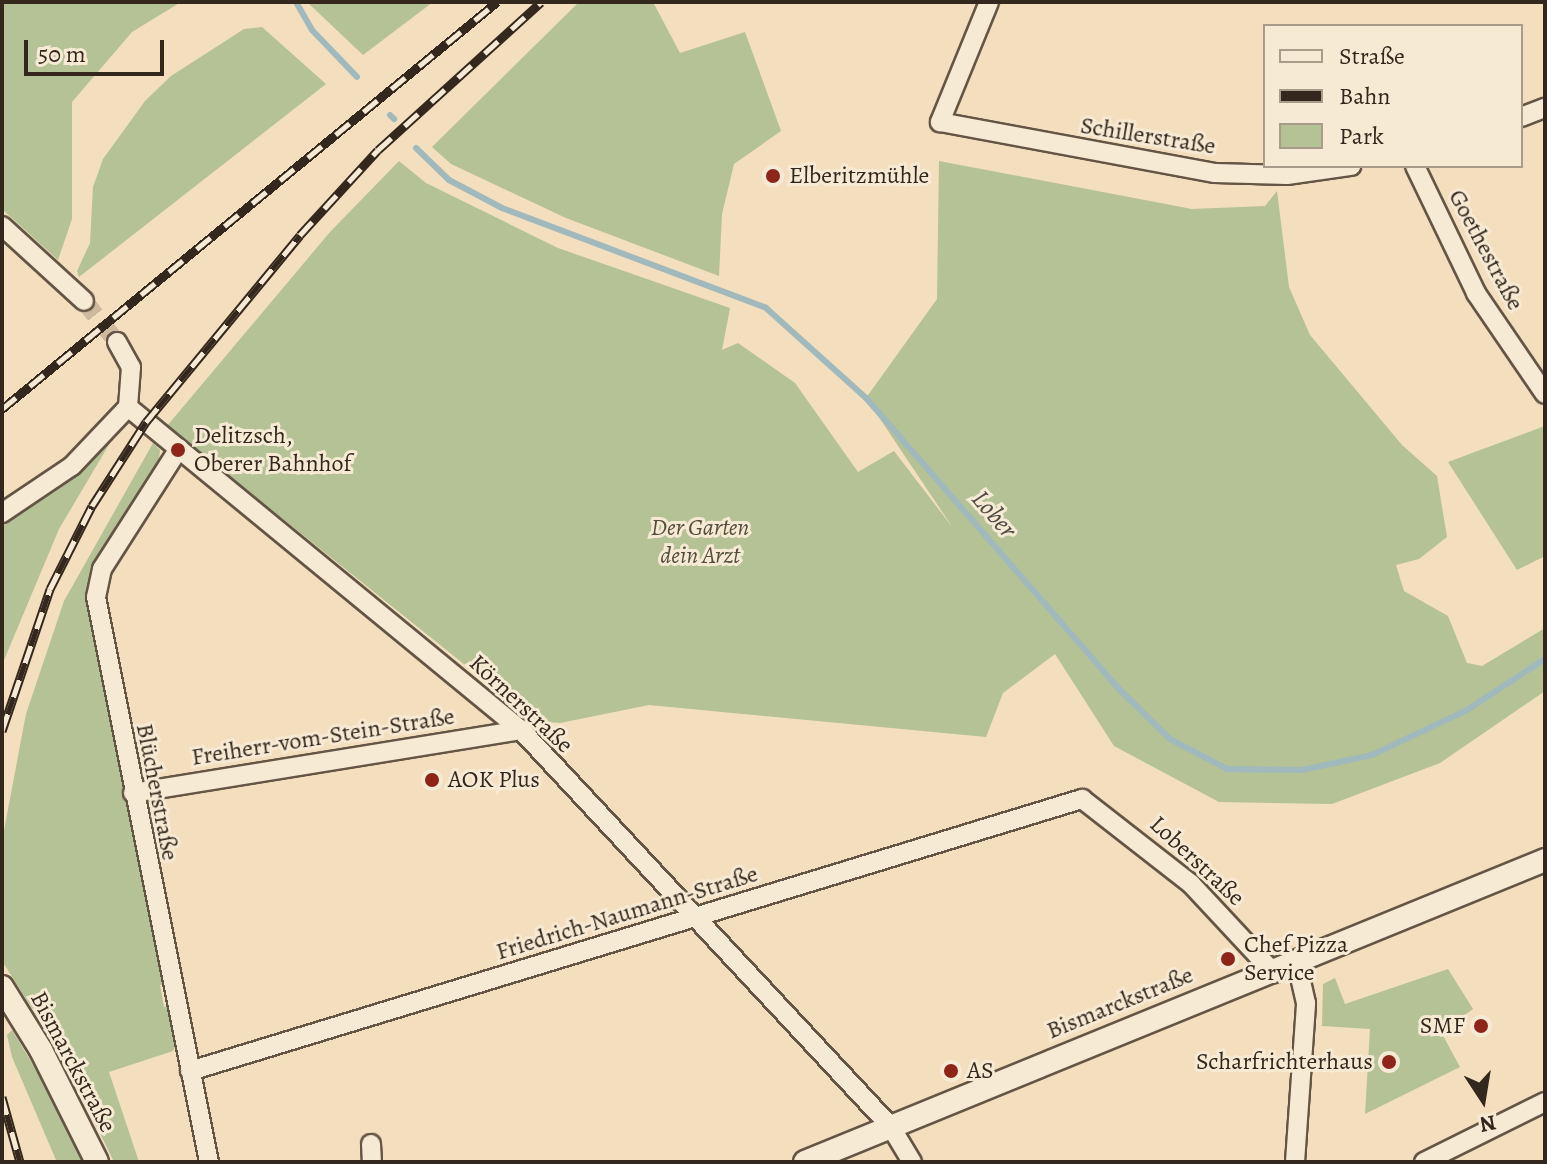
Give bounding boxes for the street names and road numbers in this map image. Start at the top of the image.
street label: Schillerstraße [1078,111,1218,161]
street label: Goethestraße [1442,185,1530,315]
street label: Körnerstraße [463,649,579,759]
street label: Freiherr-vom-Stein-Straße [189,702,457,772]
street label: Blücherstraße [130,721,184,863]
street label: Loberstraße [1144,810,1250,912]
street label: Friedrich-Naumann-Straße [493,859,761,967]
street label: Bismarckstraße [1043,961,1197,1045]
street label: Bismarckstraße [24,987,122,1137]

